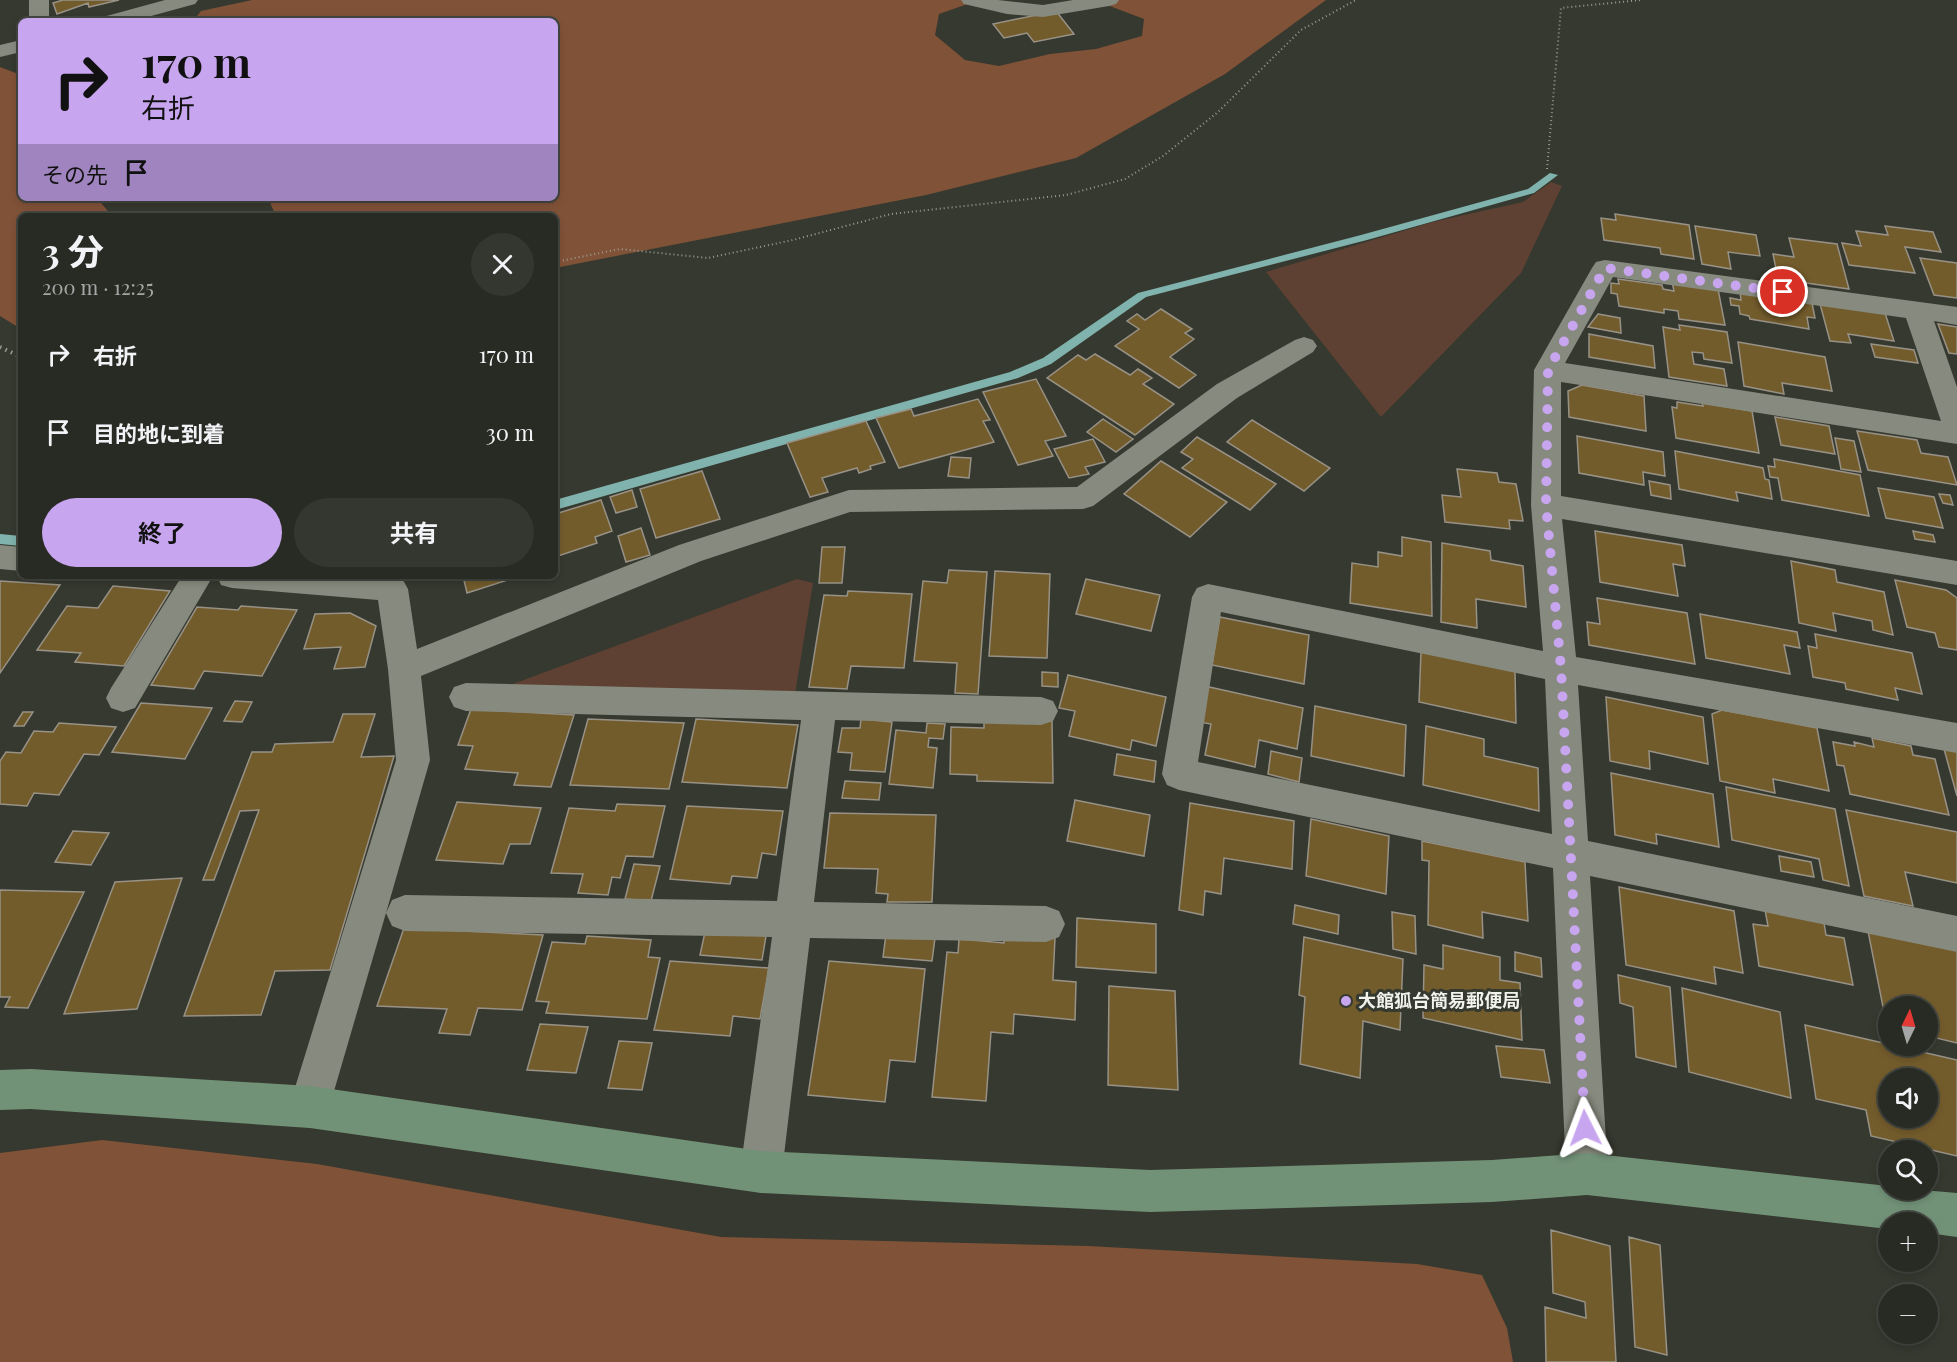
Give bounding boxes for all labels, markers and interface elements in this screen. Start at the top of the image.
text: 170 m [141,33,251,89]
icon: right [42,42,120,120]
text: 右折 [141,89,195,125]
icon: arrive [120,156,153,189]
text: その先 [42,159,108,189]
text: 3 分 [42,226,104,274]
button: close [471,233,534,296]
pin [1757,266,1808,317]
text: 200 m · 12:25 [42,273,154,300]
icon: arrive [1766,275,1799,308]
icon: right [42,338,75,371]
text: 170 m [479,339,534,369]
text: 右折 [93,340,137,370]
icon: arrive [42,416,75,449]
text: 30 m [486,417,534,447]
text: 目的地に到着 [93,418,225,448]
button: 終了 [42,498,282,567]
button: 共有 [294,498,534,567]
place label: 大館狐台簡易郵便局 [1358,988,1520,1012]
marker: 大館狐台簡易郵便局 [1339,994,1353,1008]
north arrow [1878,996,1938,1056]
map controls [1878,996,1938,1344]
button: sound [1878,1068,1938,1128]
position arrow [1553,1096,1617,1160]
button: search [1878,1140,1938,1200]
button: + [1878,1212,1938,1272]
button: − [1878,1284,1938,1344]

